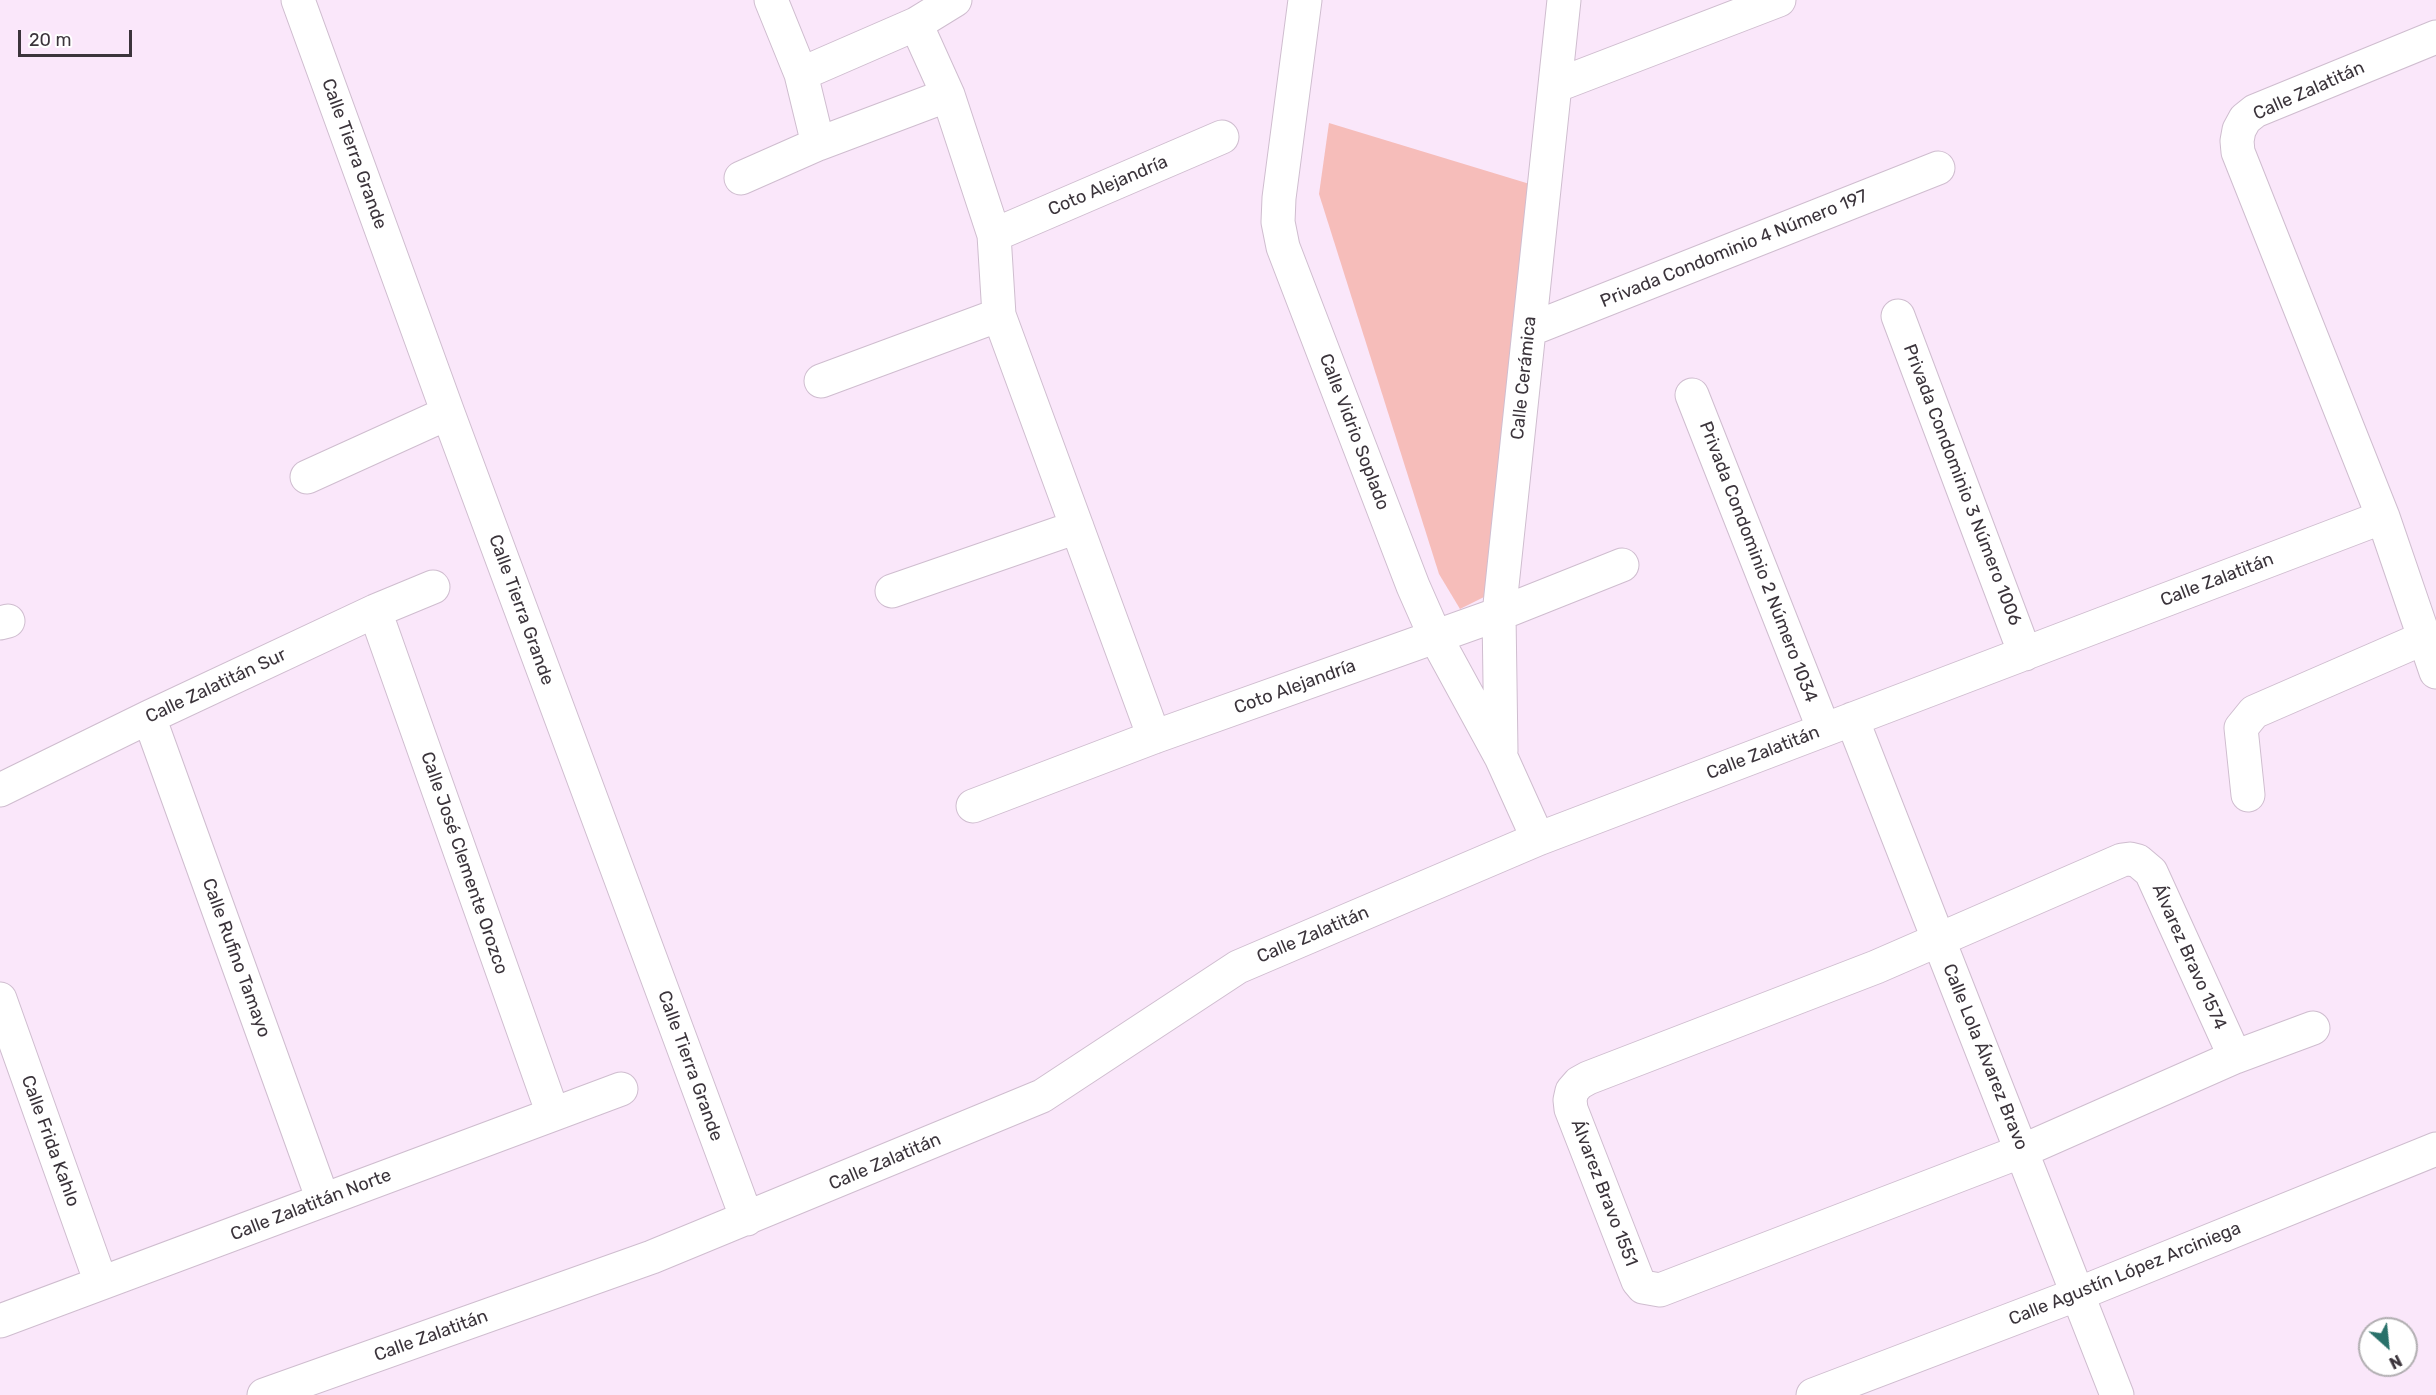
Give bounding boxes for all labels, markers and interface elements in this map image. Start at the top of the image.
scale bar [21,18,135,56]
text: 20 m [29,29,71,51]
street label: Calle Zalatitán [2250,57,2368,125]
street label: Calle Tierra Grande [317,76,391,232]
street label: Coto Alejandría [1045,151,1171,221]
street label: Privada Condominio 4 Número 197 [1597,185,1871,313]
street label: Calle Cerámica [1507,315,1541,441]
street label: Privada Condominio 3 Número 1006 [1898,341,2026,629]
street label: Calle Vidrio Soplado [1314,351,1394,513]
street label: Privada Condominio 2 Número 1034 [1694,419,1822,705]
street label: Calle Tierra Grande [484,532,558,688]
street label: Calle Zalatitán [2157,549,2277,611]
street label: Calle Zalatitán Sur [142,644,290,728]
street label: Coto Alejandría [1231,655,1359,719]
street label: Calle Zalatitán [1703,722,1823,784]
street label: Calle José Clemente Orozco [416,749,512,977]
street label: Calle Rufino Tamayo [197,876,275,1040]
street label: Álvarez Bravo 1574 [2147,881,2231,1033]
street label: Calle Zalatitán [1254,902,1372,968]
street label: Calle Lola Álvarez Bravo [1938,961,2032,1153]
street label: Calle Tierra Grande [653,988,727,1144]
street label: Calle Frida Kahlo [16,1072,84,1210]
street label: Álvarez Bravo 1551 [1566,1116,1642,1270]
street label: Calle Zalatitán [826,1129,944,1195]
street label: Calle Zalatitán Norte [227,1164,395,1246]
street label: Calle Agustín López Arciniega [2006,1217,2244,1331]
street label: Calle Zalatitán [371,1305,491,1367]
north arrow [2358,1317,2418,1377]
text: N [2386,1351,2405,1373]

